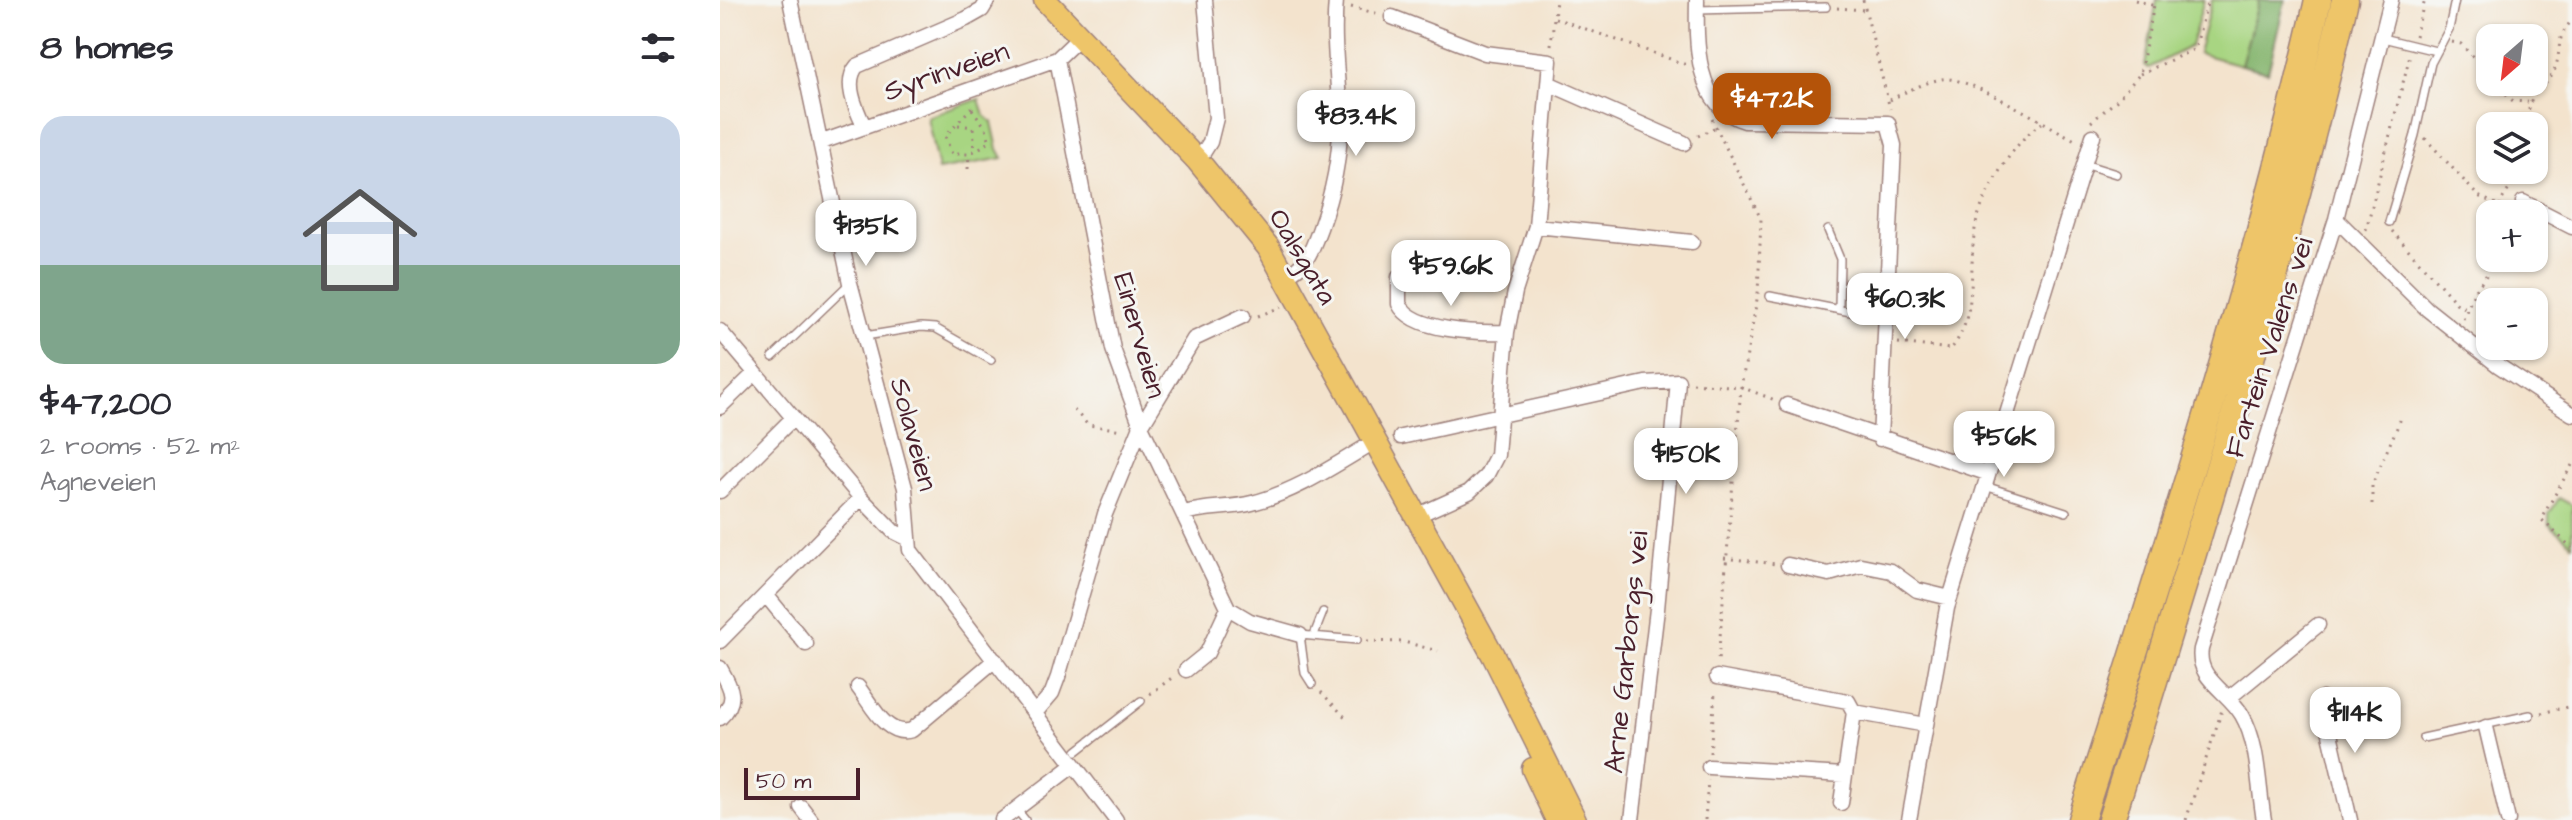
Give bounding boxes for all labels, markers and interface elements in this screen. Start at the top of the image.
text: 8 homes [40,24,174,72]
north arrow [2476,24,2548,96]
map controls [2476,24,2548,360]
icon: filters [636,26,680,70]
street label: Syrinveien [879,32,1015,113]
pin: $47.2K [1707,73,1837,141]
text: $47.2K [1731,81,1813,117]
pin: $83.4K [1291,90,1421,158]
text: $83.4K [1315,98,1397,134]
button: layers [2476,112,2548,184]
icon: home [288,168,432,312]
pin: $135K [810,200,922,268]
button: + [2476,200,2548,272]
street label: Oalsgata [1258,201,1347,313]
text: $135K [833,208,899,244]
street label: Fartein Valens vei [2215,232,2323,463]
pin: $59.6K [1386,240,1516,308]
text: $59.6K [1409,248,1493,284]
street label: Einerveien [1103,268,1176,403]
pin: $60.3K [1840,273,1970,341]
text: $60.3K [1865,281,1945,317]
button: − [2476,288,2548,360]
street label: Solaveien [880,374,947,495]
text: $47,200 [40,380,171,428]
pin: $56K [1957,411,2051,479]
text: $56K [1972,419,2036,455]
text: 2 rooms · 52 m² [40,428,240,464]
pin: $150K [1630,428,1742,496]
text: $150K [1652,436,1720,472]
text: Agneveien [40,464,156,500]
street label: Arne Garborgs vei [1594,529,1660,775]
pin: $114K [2299,687,2411,755]
text: $114K [2328,695,2382,731]
scale bar [744,764,860,800]
text: 50 m [756,766,811,797]

